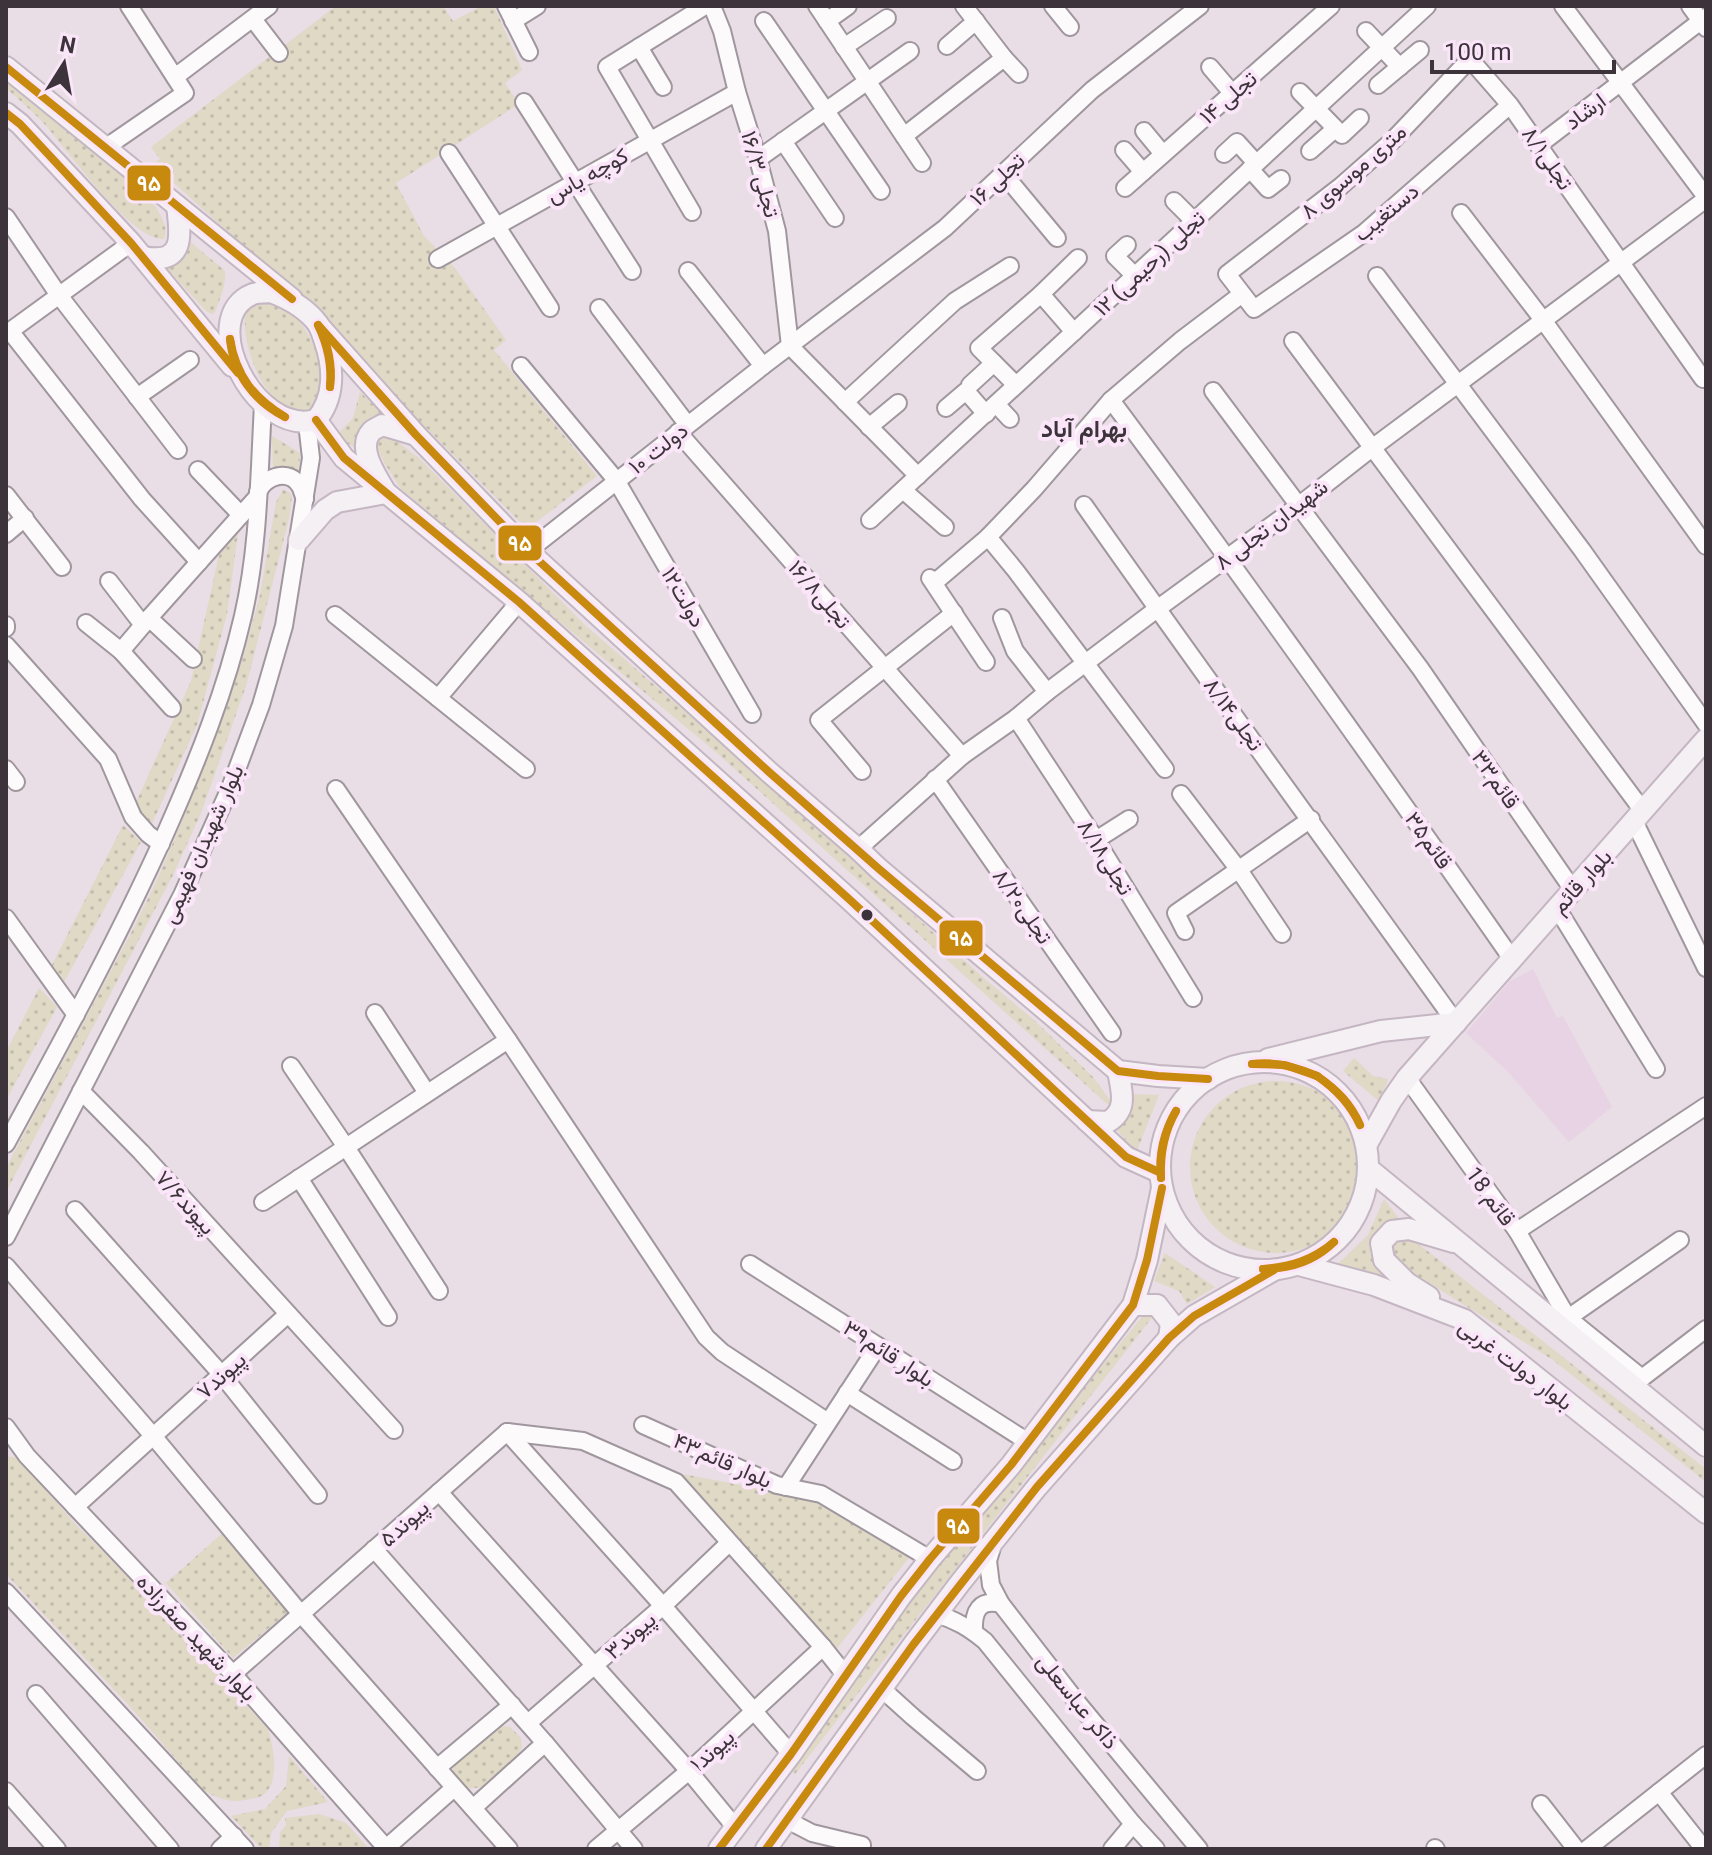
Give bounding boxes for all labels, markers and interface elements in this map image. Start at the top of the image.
north arrow [24,24,104,104]
scale bar [1432,24,1614,74]
text: N [58,31,78,59]
text: 100 m [1444,38,1511,66]
street label: تجلی ۱۴ [1195,66,1263,130]
street label: ارشاد [1560,88,1611,136]
street label: ۸ متری موسوی [1295,119,1412,225]
street label: تجلی۸/۱ [1516,122,1578,195]
street label: ۱۶/۳ تجلی [735,128,785,221]
street label: کوچه یاس [542,143,634,210]
street label: ۱۶ تجلی [965,148,1031,212]
line badge: ۹۵ [126,164,172,202]
text: ۹۵ [137,171,161,196]
street label: دستغیب [1349,178,1424,247]
street label: ۱۲ تجلی (رحیمی) [1089,205,1211,322]
district label: بهرام آباد [1041,415,1127,445]
street label: ۱۰ دولت [624,418,693,480]
street label: شهیدان تجلی ۸ [1210,474,1333,576]
line badge: ۹۵ [497,524,543,562]
text: ۹۵ [508,531,532,556]
street label: تجلی۱۶/۸ [782,555,856,634]
street label: ۱۲دولت [656,563,711,632]
street label: تجلی۸‌/۱۴ [1198,673,1269,756]
street label: قائم۳۳ [1465,745,1525,814]
street label: بلوار شهیدان فهیمی [156,761,250,928]
street label: قائم۳۵ [1398,807,1457,875]
street label: تجلی۸/۱۸ [1072,815,1139,900]
street label: بلوار قائم [1546,844,1618,920]
street label: تجلی۸/۲۰ [987,864,1058,949]
unlabelled marker [859,907,875,923]
line badge: ۹۵ [938,919,984,957]
text: ۹۵ [949,926,973,951]
street label: 18 قائم [1459,1162,1520,1232]
street label: پیوند۷/۶ [149,1165,221,1241]
street label: بلوار دولت غربی [1453,1313,1578,1416]
street label: بلوار قائم۳۹ [838,1315,939,1394]
street label: پیوند۷ [192,1347,252,1405]
street label: بلوار قائم۴۳ [669,1428,776,1495]
street label: پیوند۵ [375,1495,435,1553]
line badge: ۹۵ [936,1507,981,1545]
text: ۹۵ [946,1514,970,1539]
street label: بلوار شهید صفرزاده [131,1569,262,1707]
street label: پیوند۳ [600,1607,662,1666]
street label: ذاکر عباسعلی [1031,1649,1124,1755]
street label: پیوند۱ [685,1724,741,1778]

